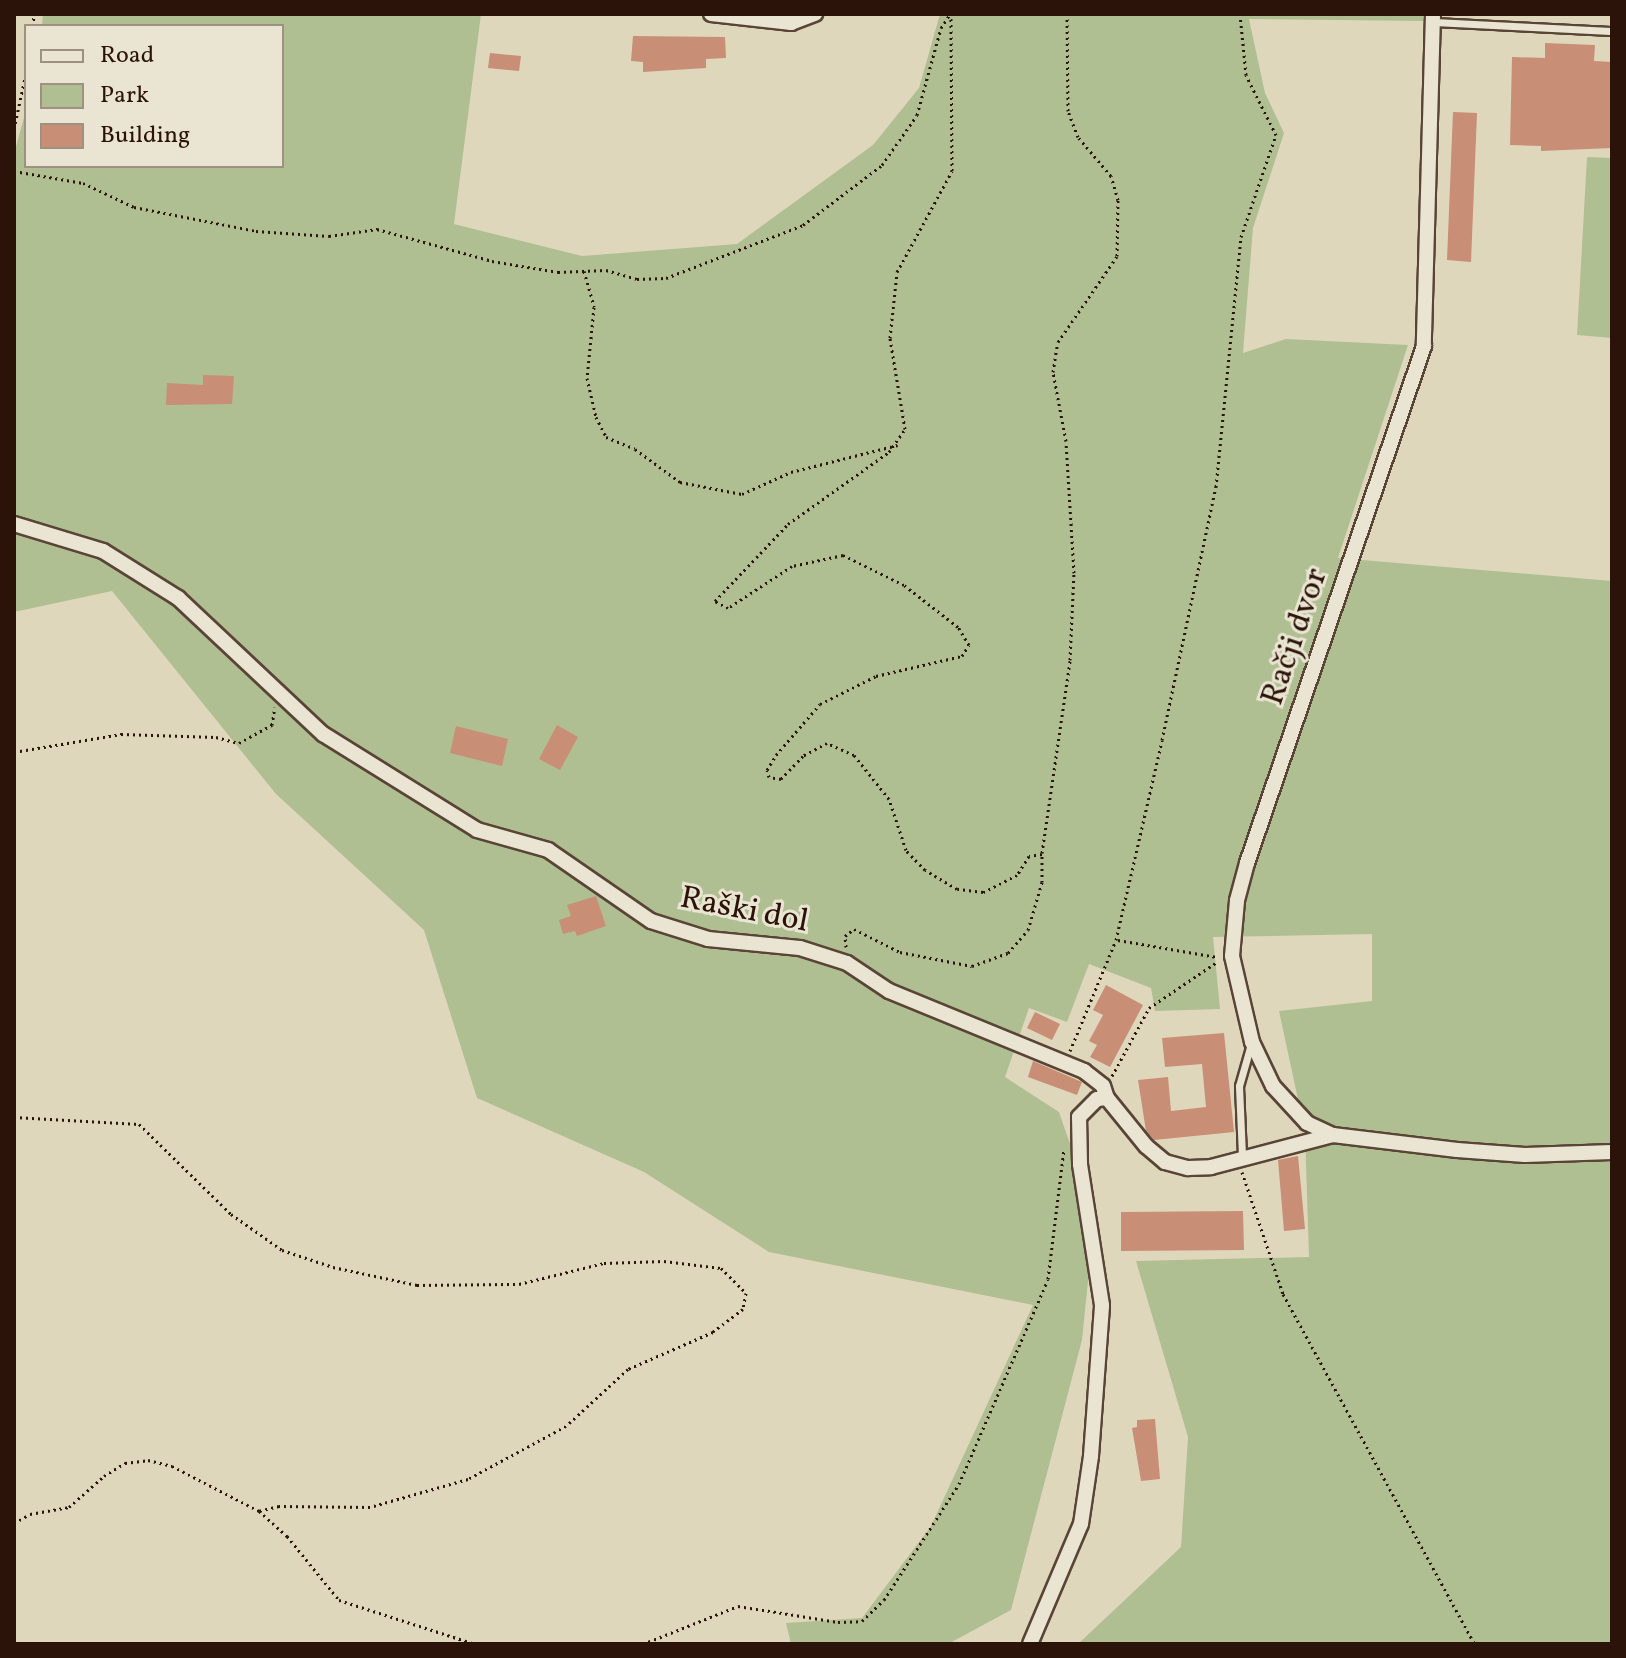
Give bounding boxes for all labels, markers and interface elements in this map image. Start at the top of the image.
legend [24,24,284,168]
text: Road [100,39,154,73]
text: Park [100,79,149,113]
text: Building [100,119,190,153]
street label: Račji dvor [1255,563,1337,711]
street label: Raški dol [677,880,811,942]

